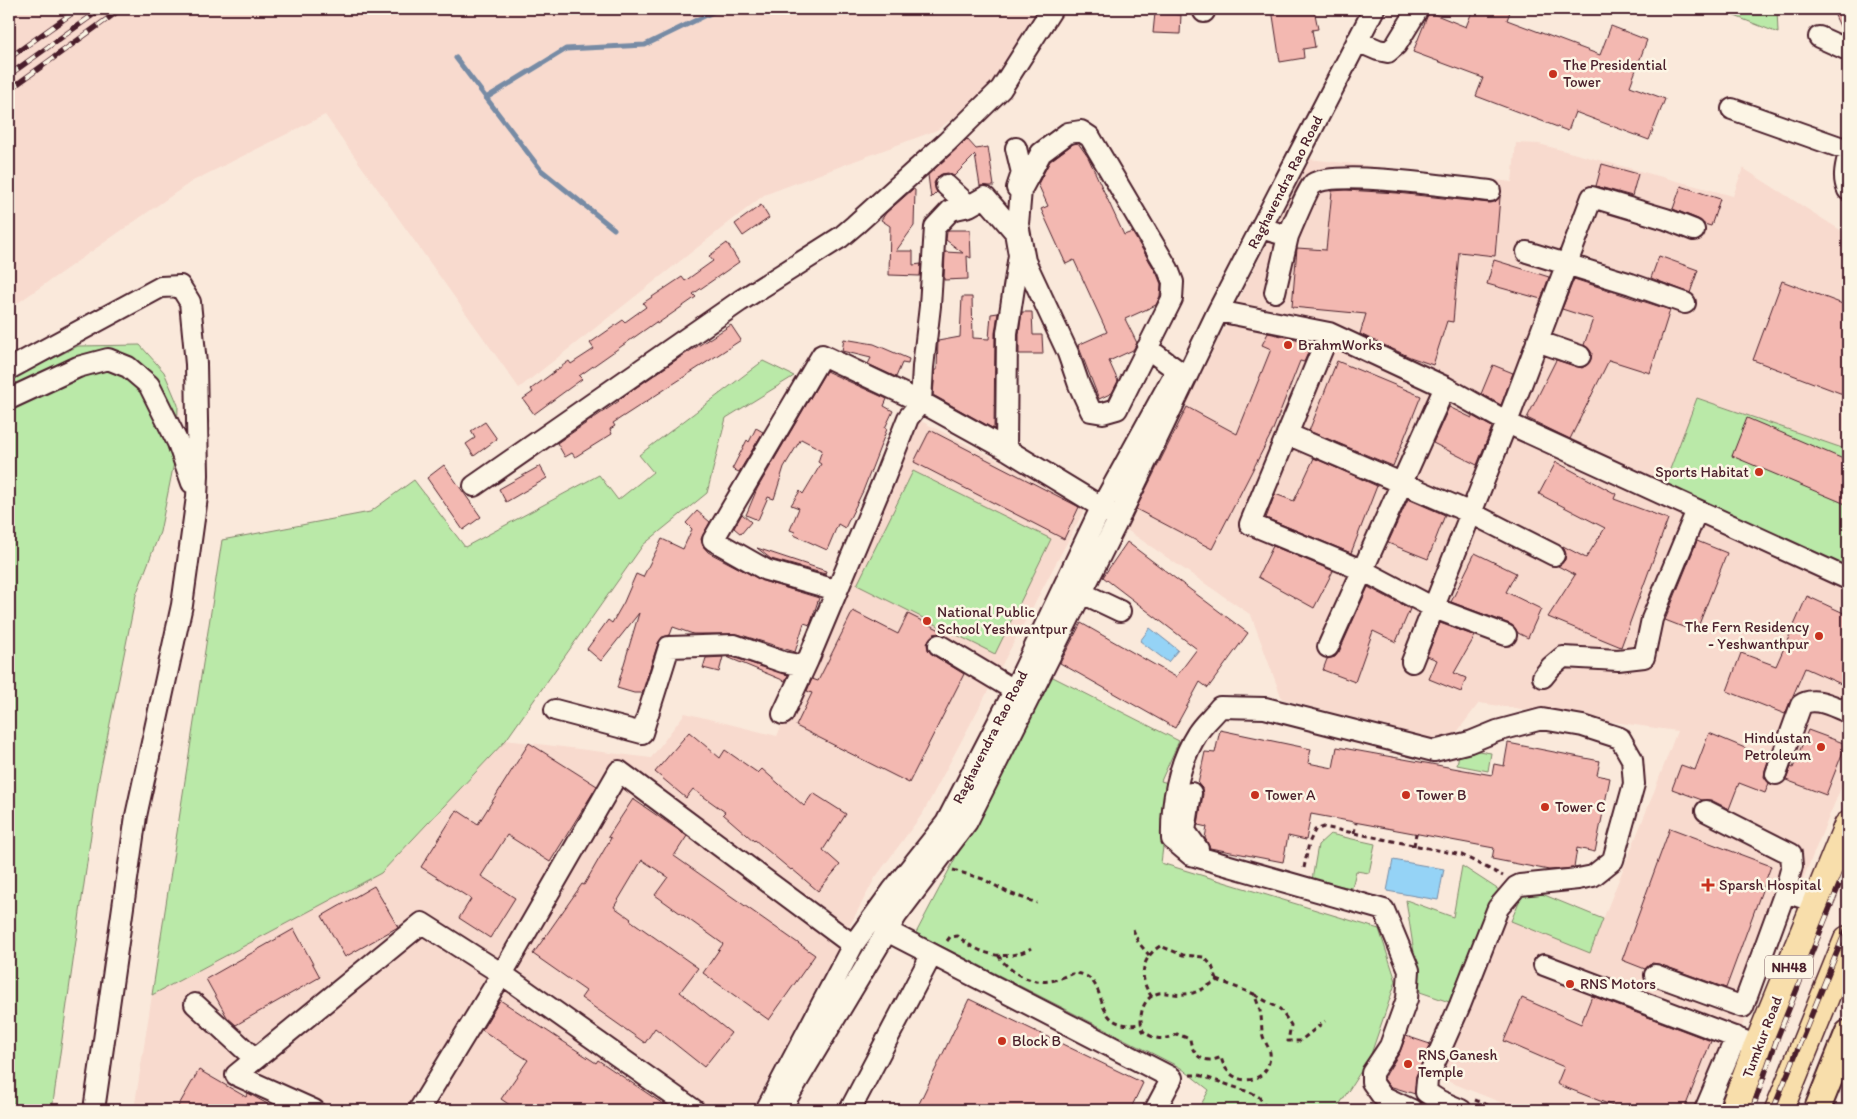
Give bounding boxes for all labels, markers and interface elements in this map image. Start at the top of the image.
place label: The Presidential Tower [1563,56,1668,91]
marker: The Presidential Tower [1547,68,1559,80]
street label: Raghavendra Rao Road [1243,112,1327,252]
place label: BrahmWorks [1298,336,1383,354]
marker: BrahmWorks [1282,339,1294,351]
place label: Sports Habitat [1655,463,1749,481]
marker: Sports Habitat [1753,466,1765,478]
place label: National Public School Yeshwantpur [937,603,1067,638]
marker: National Public School Yeshwantpur [921,615,933,627]
place label: The Fern Residency - Yeshwanthpur [1685,618,1809,653]
marker: The Fern Residency - Yeshwanthpur [1813,630,1825,642]
street label: Raghavendra Rao Road [948,667,1032,807]
place label: Hindustan Petroleum [1744,729,1811,764]
marker: Hindustan Petroleum [1815,741,1827,753]
place label: Tower A [1265,786,1316,804]
place label: Tower B [1416,786,1466,804]
marker: Tower A [1249,789,1261,801]
marker: Tower B [1400,789,1412,801]
place label: Tower C [1555,798,1606,816]
marker: Tower C [1539,801,1551,813]
place label: Sparsh Hospital [1719,876,1822,894]
marker: Sparsh Hospital [1701,878,1715,892]
road number: NH48 [1765,956,1813,979]
place label: RNS Motors [1580,975,1656,993]
marker: RNS Motors [1564,978,1576,990]
street label: Tumkur Road [1738,993,1786,1080]
place label: Block B [1012,1032,1061,1050]
marker: Block B [996,1035,1008,1047]
place label: RNS Ganesh Temple [1418,1046,1497,1081]
marker: RNS Ganesh Temple [1402,1058,1414,1070]

